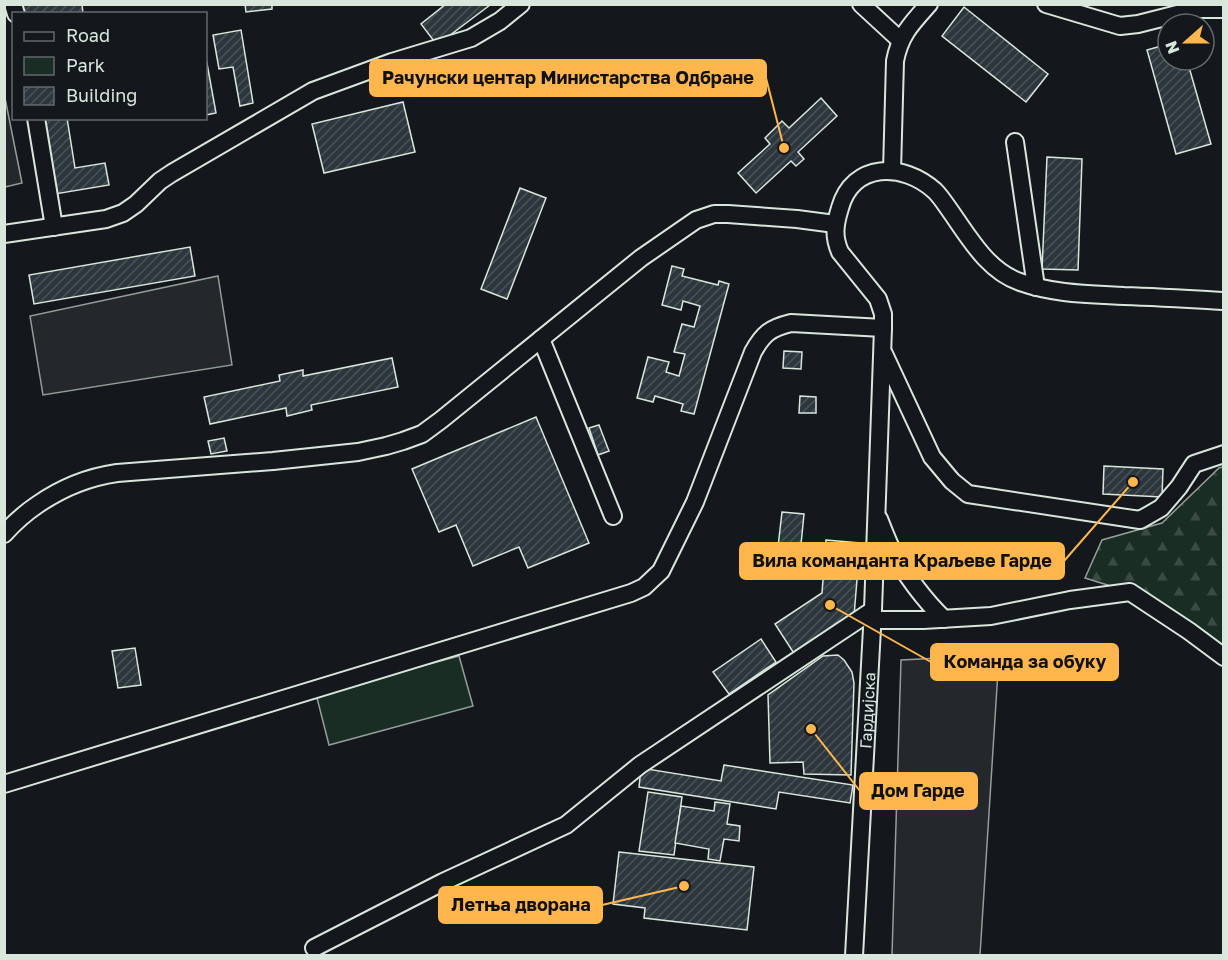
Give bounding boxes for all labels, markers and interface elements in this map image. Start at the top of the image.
legend [12,12,207,120]
north arrow [1156,12,1216,72]
text: Road [66,24,110,46]
text: N [1160,38,1184,57]
text: Park [66,54,105,76]
callout: Рачунски центар Министарства Одбране [370,60,766,96]
text: Рачунски центар Министарства Одбране [382,66,754,88]
text: Building [66,84,137,106]
callout: Вила команданта Краљеве Гарде [740,543,1064,579]
text: Вила команданта Краљеве Гарде [752,549,1052,571]
callout: Команда за обуку [931,644,1118,680]
text: Команда за обуку [944,650,1107,672]
street label: Гардијска [855,672,880,749]
callout: Дом Гарде [860,773,977,809]
text: Дом Гарде [871,779,965,801]
callout: Летња дворана [439,887,602,923]
text: Летња дворана [451,893,591,915]

